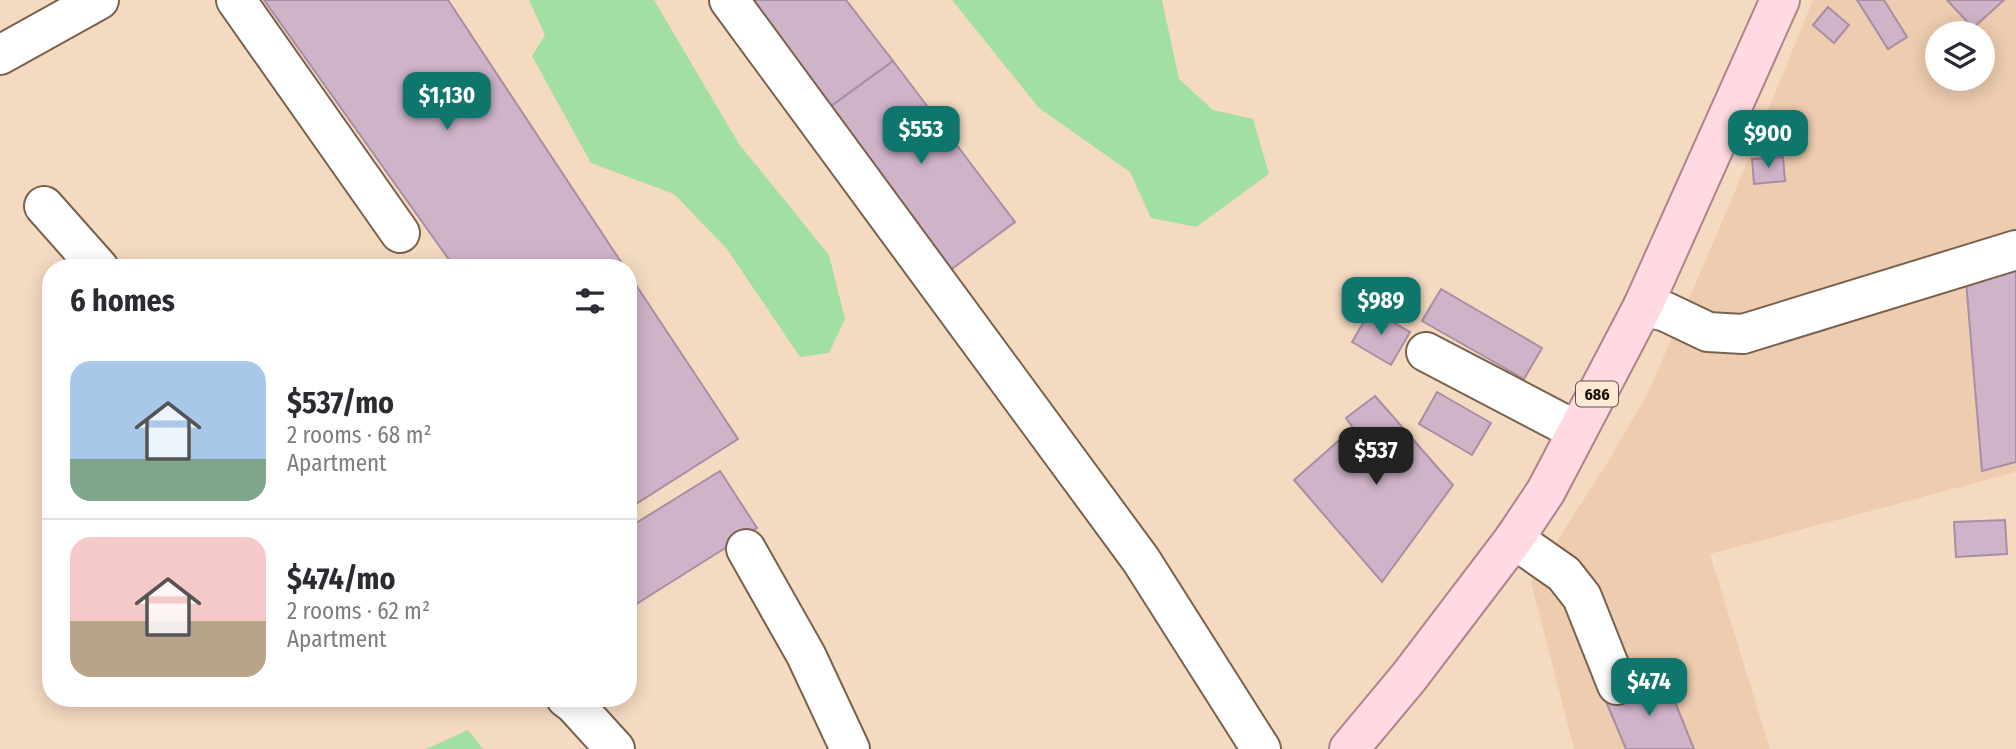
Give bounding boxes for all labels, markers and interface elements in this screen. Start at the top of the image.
map controls [1925,21,1995,91]
button: layers [1925,21,1995,91]
pin: $1,130 [390,72,504,132]
text: $1,130 [419,81,475,109]
pin: $553 [880,106,962,166]
pin: $900 [1727,110,1809,170]
text: $553 [899,115,943,143]
text: $900 [1744,119,1792,147]
pin: $989 [1340,278,1422,337]
icon: filters [571,282,609,320]
text: 6 homes [70,283,175,319]
text: $989 [1358,286,1404,314]
road number: 686 [1576,382,1618,406]
text: $537/mo [287,385,394,421]
icon: home [126,389,210,473]
text: 2 rooms · 68 m² [287,421,432,449]
pin: $537 [1335,428,1417,487]
text: $537 [1354,436,1398,464]
text: Apartment [287,449,387,477]
text: $474/mo [287,561,395,597]
icon: home [126,565,210,649]
text: 2 rooms · 62 m² [287,597,430,625]
text: Apartment [287,625,387,653]
pin: $474 [1608,658,1690,718]
text: $474 [1627,667,1671,695]

